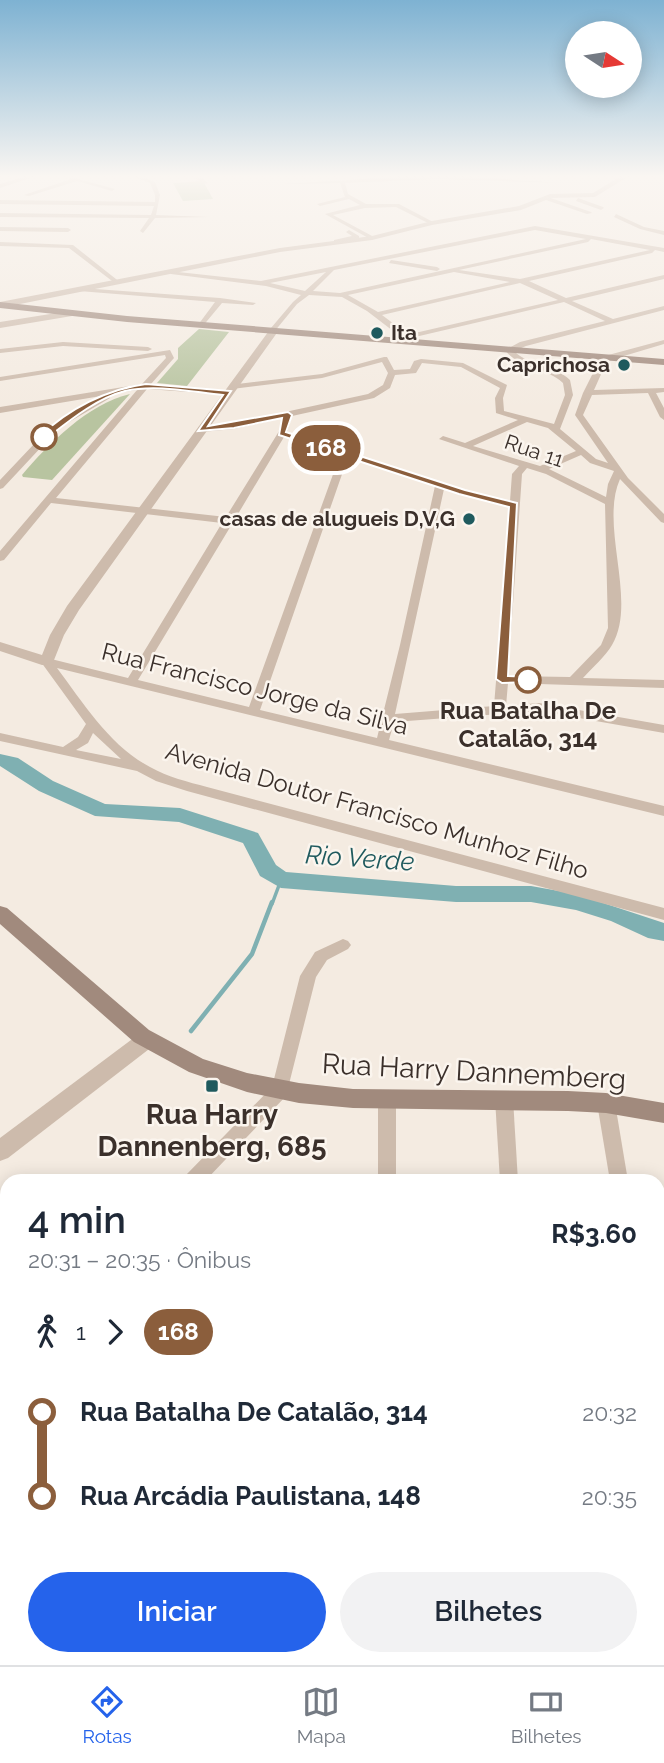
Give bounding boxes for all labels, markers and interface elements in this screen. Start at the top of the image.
north arrow [565,21,642,98]
map controls [565,21,642,98]
place label: Ita [391,320,417,345]
marker: Ita [369,325,385,341]
place label: Caprichosa [497,352,610,377]
marker: Caprichosa [616,357,632,373]
unlabelled marker [31,424,57,450]
line badge: 168 [286,425,366,471]
street label: Rua 11 [501,429,567,472]
text: 168 [306,433,346,462]
place label: casas de alugueis D,V,G [220,506,455,531]
marker: casas de alugueis D,V,G [461,511,477,527]
street label: Rua Francisco Jorge da Silva [99,636,411,741]
marker: Rua Batalha De Catalão, 314 [515,667,541,693]
place label: Rua Batalha De Catalão, 314 [440,696,616,753]
street label: Avenida Doutor Francisco Munhoz Filho [162,736,592,885]
water label: Rio Verde [304,839,416,877]
street label: Rua Harry Dannemberg [321,1047,627,1096]
marker: Rua Harry Dannenberg, 685 [204,1078,220,1094]
place label: Rua Harry Dannenberg, 685 [97,1098,327,1163]
text: 4 min [28,1197,126,1242]
text: R$3.60 [551,1219,637,1249]
text: 20:31 – 20:35 · Ônibus [28,1246,251,1273]
icon: walk [28,1313,66,1351]
icon: forward [96,1313,134,1351]
text: 168 [158,1317,199,1346]
text: 1 [76,1318,86,1345]
text: Rua Batalha De Catalão, 314 [80,1397,428,1427]
text: 20:32 [582,1399,637,1426]
text: Rua Arcádia Paulistana, 148 [80,1481,421,1511]
text: 20:35 [582,1483,637,1510]
button: Iniciar [28,1572,326,1652]
button: Bilhetes [340,1572,637,1652]
tab: Rotas [83,1683,132,1747]
tab: Mapa [297,1683,346,1747]
tab: Bilhetes [511,1683,581,1747]

